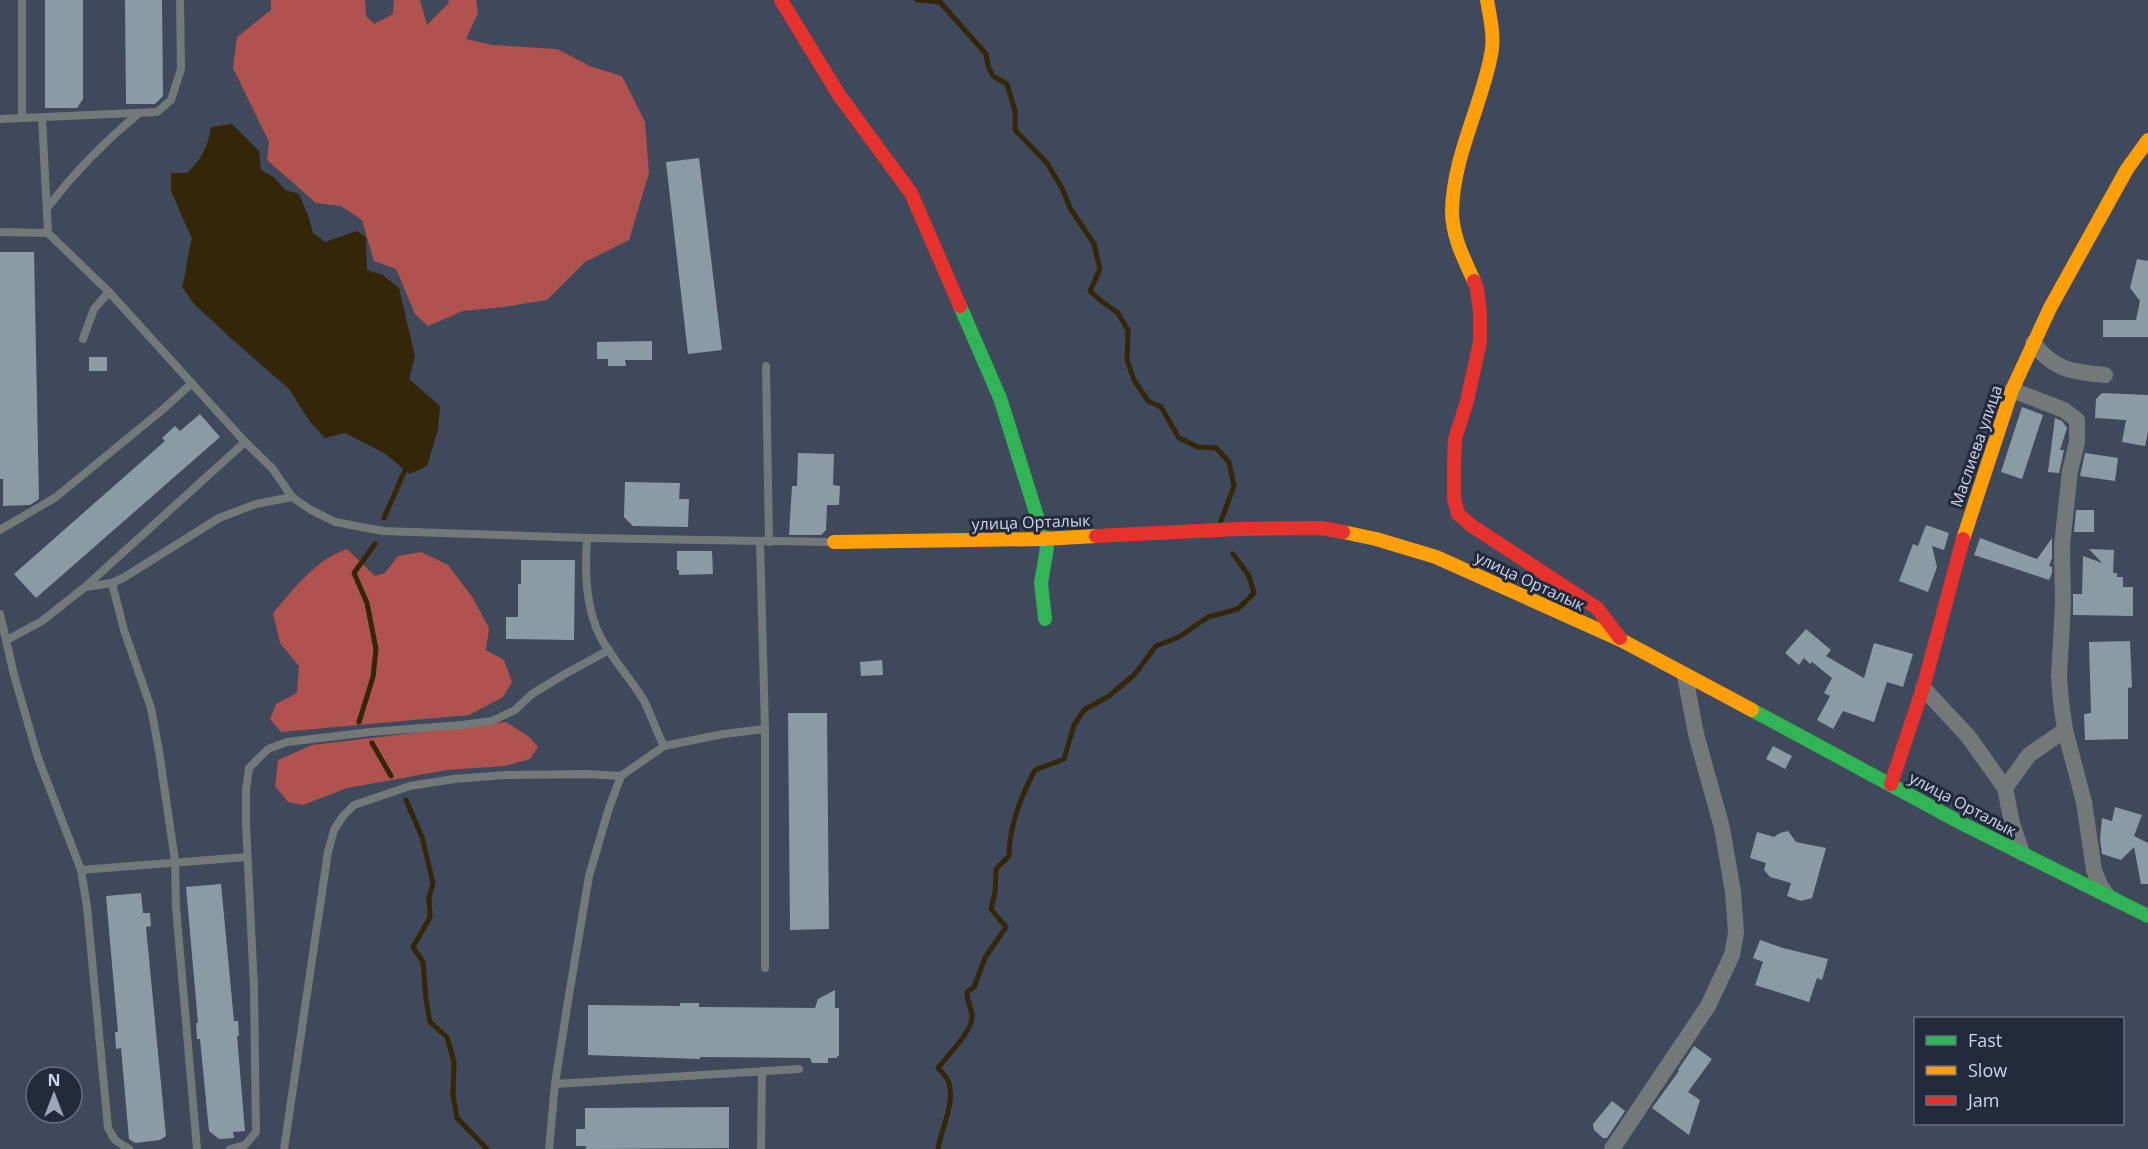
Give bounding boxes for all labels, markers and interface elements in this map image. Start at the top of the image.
street label: Маслиева улица [1945,382,2007,510]
street label: улица Орталык [971,509,1091,535]
street label: улица Орталык [1472,546,1589,616]
street label: улица Орталык [1905,766,2021,842]
legend [1914,1017,2124,1125]
text: Fast [1968,1028,2002,1052]
text: Slow [1968,1058,2007,1082]
north arrow [24,1065,84,1125]
text: N [47,1069,61,1091]
text: Jam [1966,1088,2000,1112]

